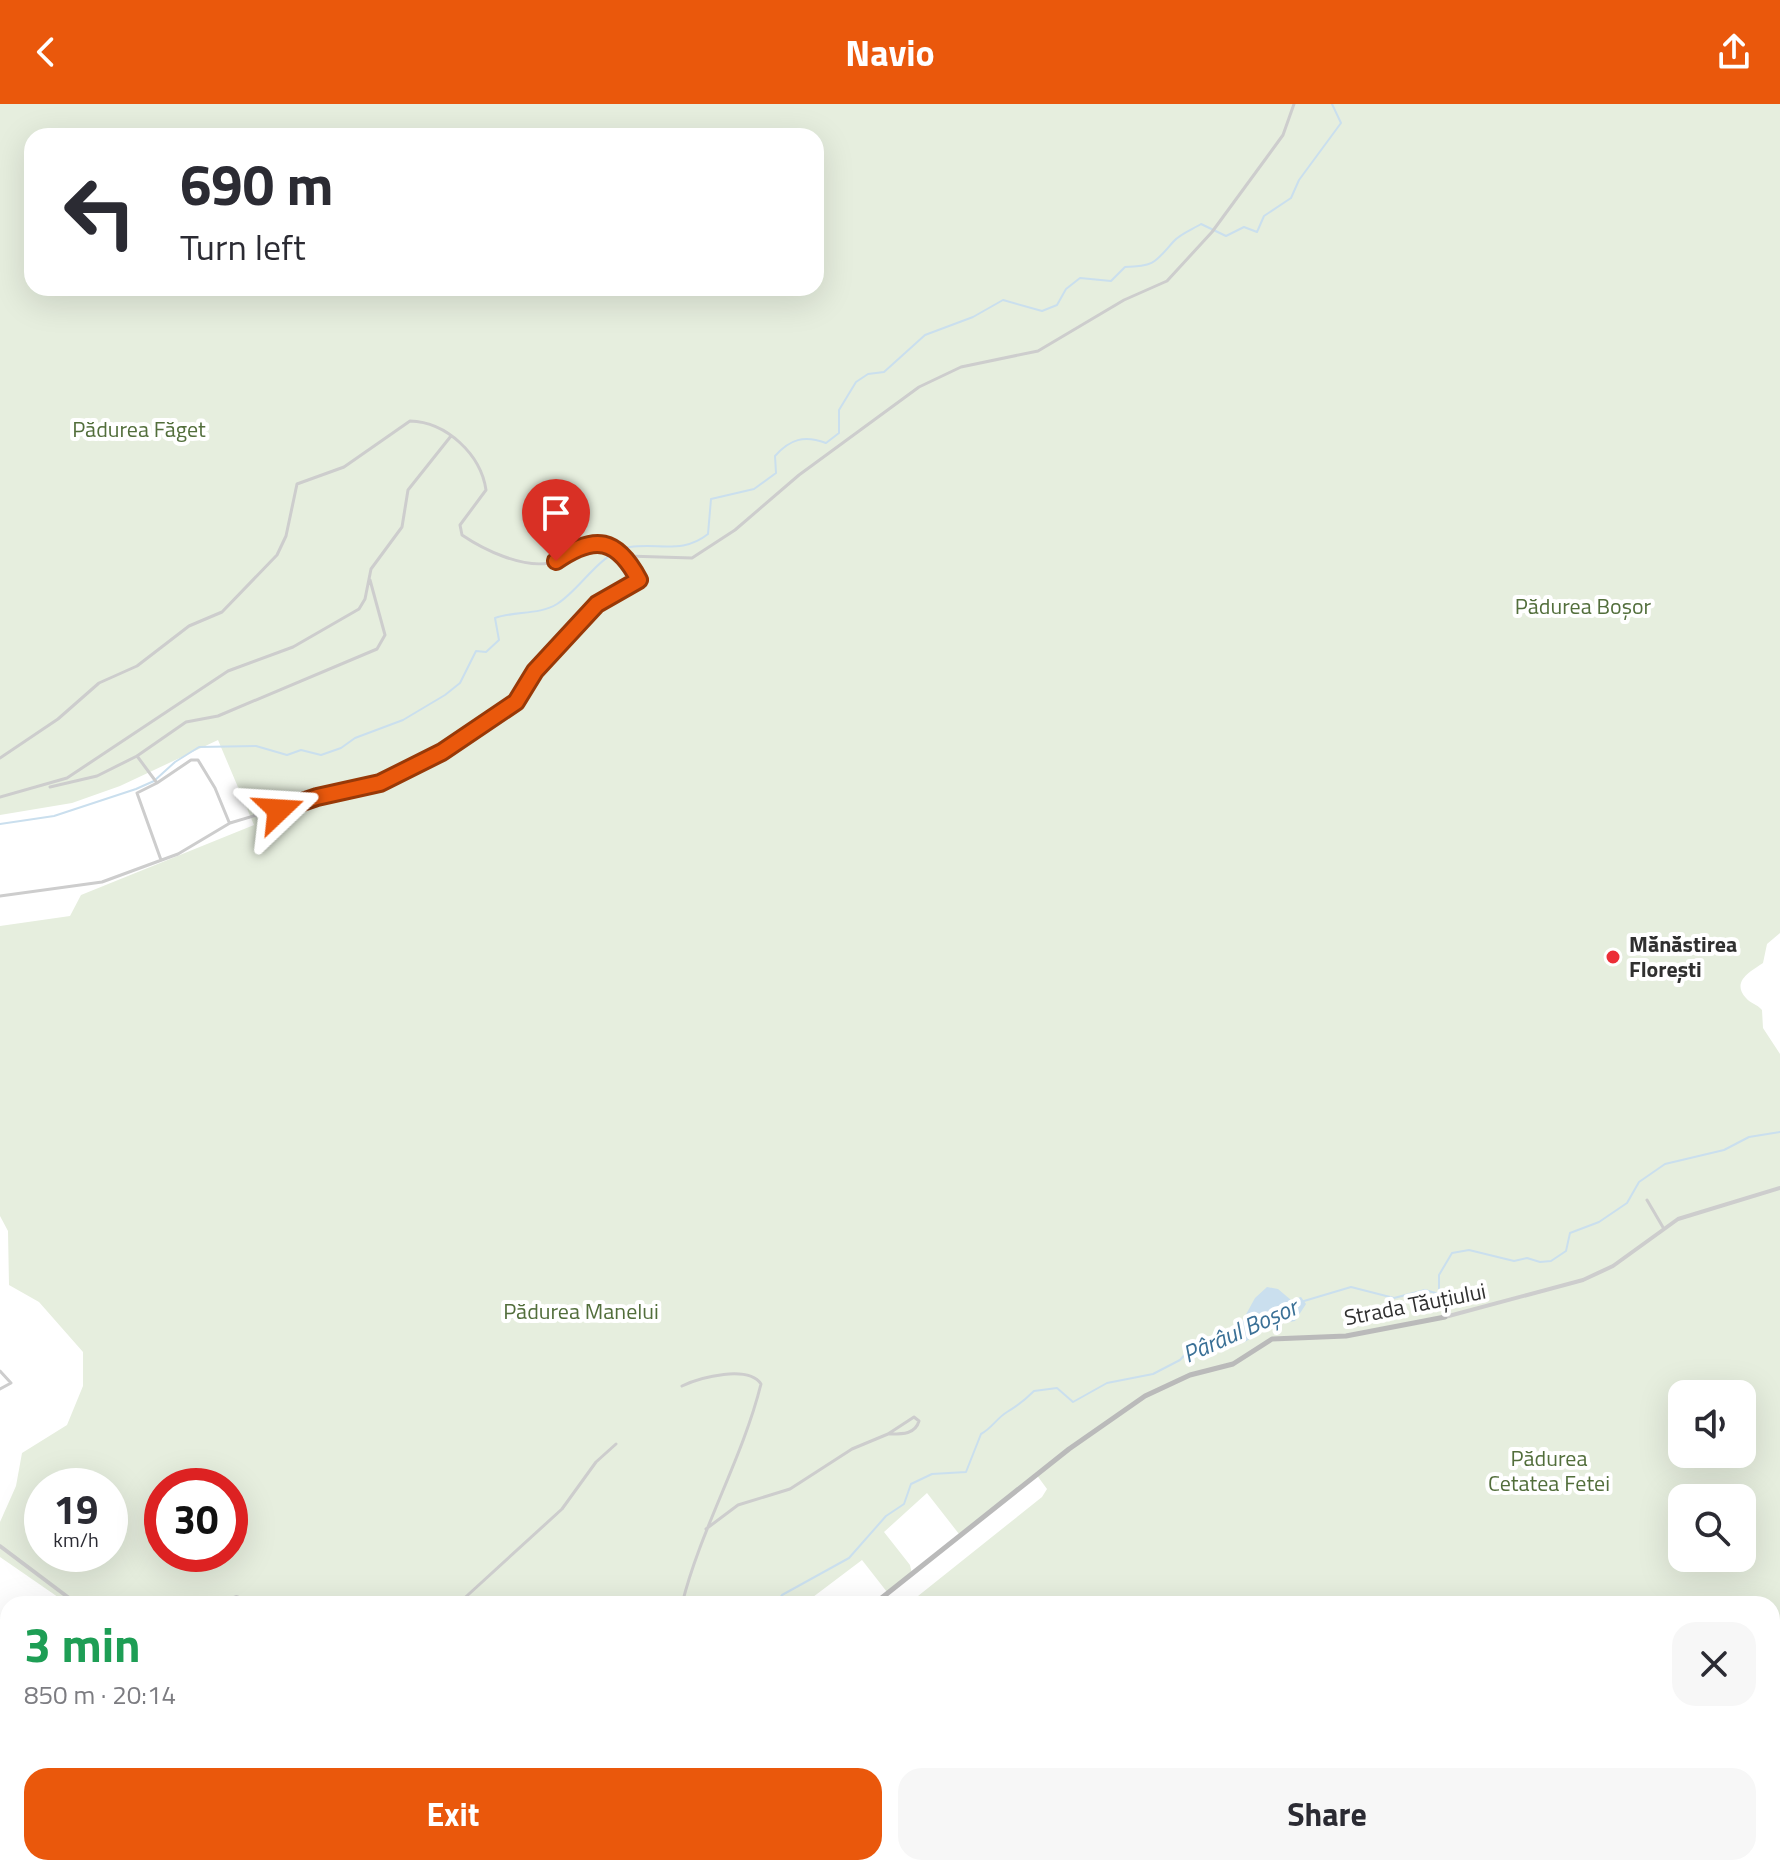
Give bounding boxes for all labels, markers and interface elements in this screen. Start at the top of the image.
text: Navio [845,25,935,80]
icon: back [24,30,68,74]
icon: share [1712,30,1756,74]
text: 690 m [180,142,333,227]
icon: left [48,160,152,264]
text: Turn left [180,219,306,274]
park label: Pădurea Făget [72,412,206,446]
pin [522,479,590,561]
icon: arrive [534,491,578,535]
park label: Pădurea Boșor [1515,589,1652,623]
position arrow [237,768,321,852]
place label: Mănăstirea Florești [1629,927,1737,986]
marker: Mănăstirea Florești [1604,948,1622,966]
street label: Strada Tăuțiului [1341,1274,1489,1334]
water label: Pârâul Boșor [1176,1287,1306,1371]
park label: Pădurea Manelui [503,1294,659,1328]
map controls [1668,1380,1756,1572]
button: sound [1668,1380,1756,1468]
park label: Pădurea Cetatea Fetei [1488,1441,1610,1500]
speed limit sign: 30 [144,1468,248,1572]
text: 19 [54,1479,98,1540]
button: search [1668,1484,1756,1572]
text: km/h [53,1524,99,1555]
text: 3 min [24,1608,141,1681]
button: close [1672,1622,1756,1706]
text: 850 m · 20:14 [24,1675,176,1714]
button: Exit [24,1768,882,1860]
button: Share [898,1768,1756,1860]

